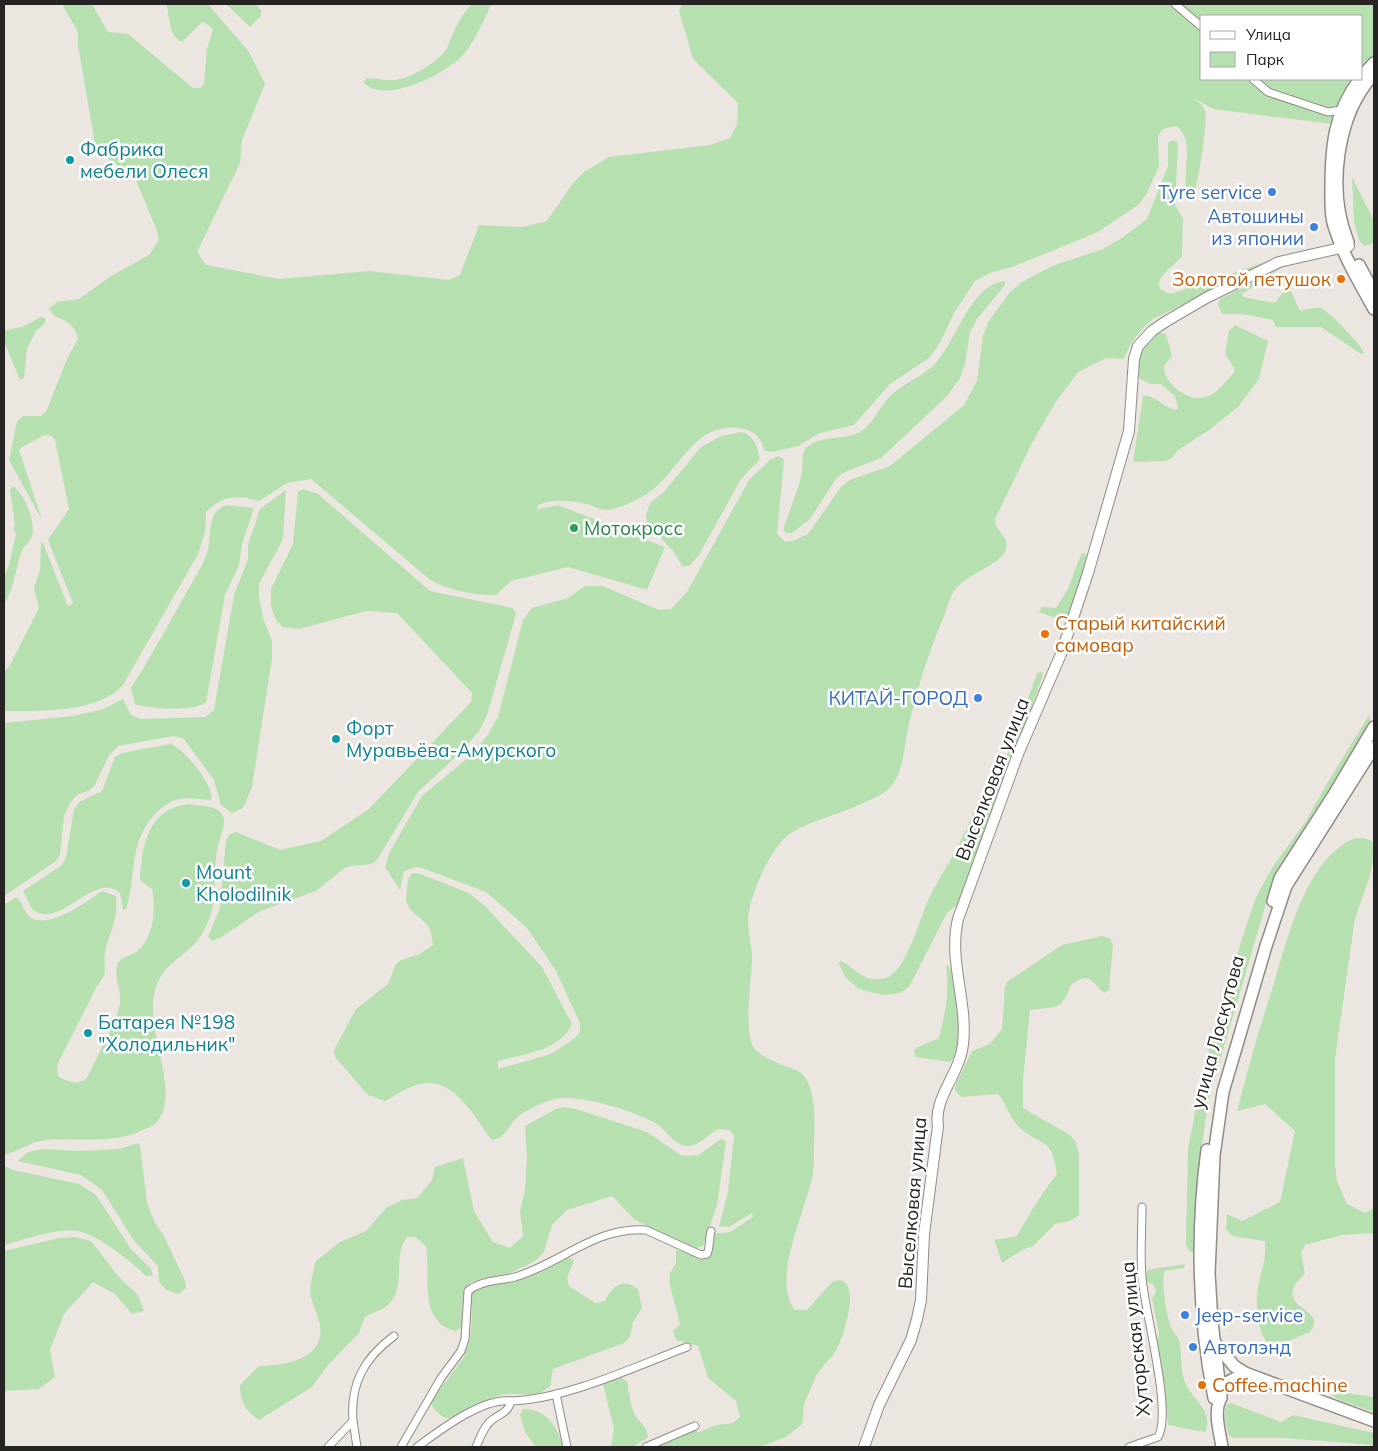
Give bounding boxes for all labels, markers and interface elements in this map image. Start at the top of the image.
legend [1200,15,1363,80]
text: Улица [1245,25,1291,44]
text: Парк [1246,50,1285,69]
place label: Фабрика мебели Олеся [80,137,209,183]
marker: Фабрика мебели Олеся [64,154,76,166]
place label: Tyre service [1158,180,1262,204]
marker: Tyre service [1266,186,1278,198]
place label: Автошины из японии [1207,204,1304,250]
marker: Автошины из японии [1308,221,1320,233]
place label: Золотой петушок [1172,267,1332,291]
marker: Золотой петушок [1335,273,1347,285]
place label: Мотокросс [584,516,683,540]
marker: Мотокросс [568,522,580,534]
place label: Старый китайский самовар [1055,611,1226,657]
marker: Старый китайский самовар [1039,628,1051,640]
place label: КИТАЙ-ГОРОД [828,686,968,710]
marker: КИТАЙ-ГОРОД [972,692,984,704]
street label: Выселковая улица [950,694,1034,864]
place label: Форт Муравьёва-Амурского [346,716,556,762]
marker: Форт Муравьёва-Амурского [330,733,342,745]
place label: Mount Kholodilnik [196,860,292,906]
marker: Mount Kholodilnik [180,877,192,889]
street label: улица Лоскутова [1185,953,1249,1111]
place label: Батарея №198 "Холодильник" [98,1010,236,1056]
marker: Батарея №198 "Холодильник" [82,1027,94,1039]
street label: Выселковая улица [893,1116,931,1290]
street label: Хуторская улица [1115,1260,1155,1418]
place label: Jeep-service [1195,1303,1303,1327]
marker: Jeep-service [1179,1309,1191,1321]
place label: Автолэнд [1203,1335,1292,1359]
marker: Автолэнд [1187,1341,1199,1353]
place label: Coffee machine [1212,1373,1348,1397]
marker: Coffee machine [1196,1379,1208,1391]

